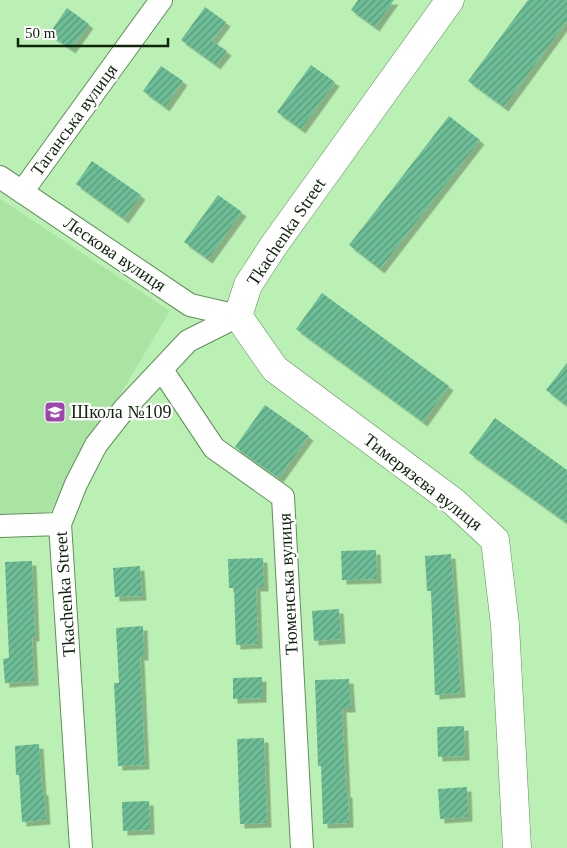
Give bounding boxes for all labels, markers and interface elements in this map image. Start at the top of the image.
scale bar [18,15,168,47]
text: 50 m [25,25,56,41]
street label: Таганська вулиця [27,60,121,180]
street label: Tkachenka Street [243,174,329,290]
street label: Лескова вулиця [60,213,170,295]
school or university icon: Школа №109 [43,400,67,424]
place label: Школа №109 [71,402,171,422]
street label: Тимерязєва вулиця [360,429,486,535]
street label: Тюменська вулиця [274,513,302,655]
street label: Tkachenka Street [51,531,79,657]

